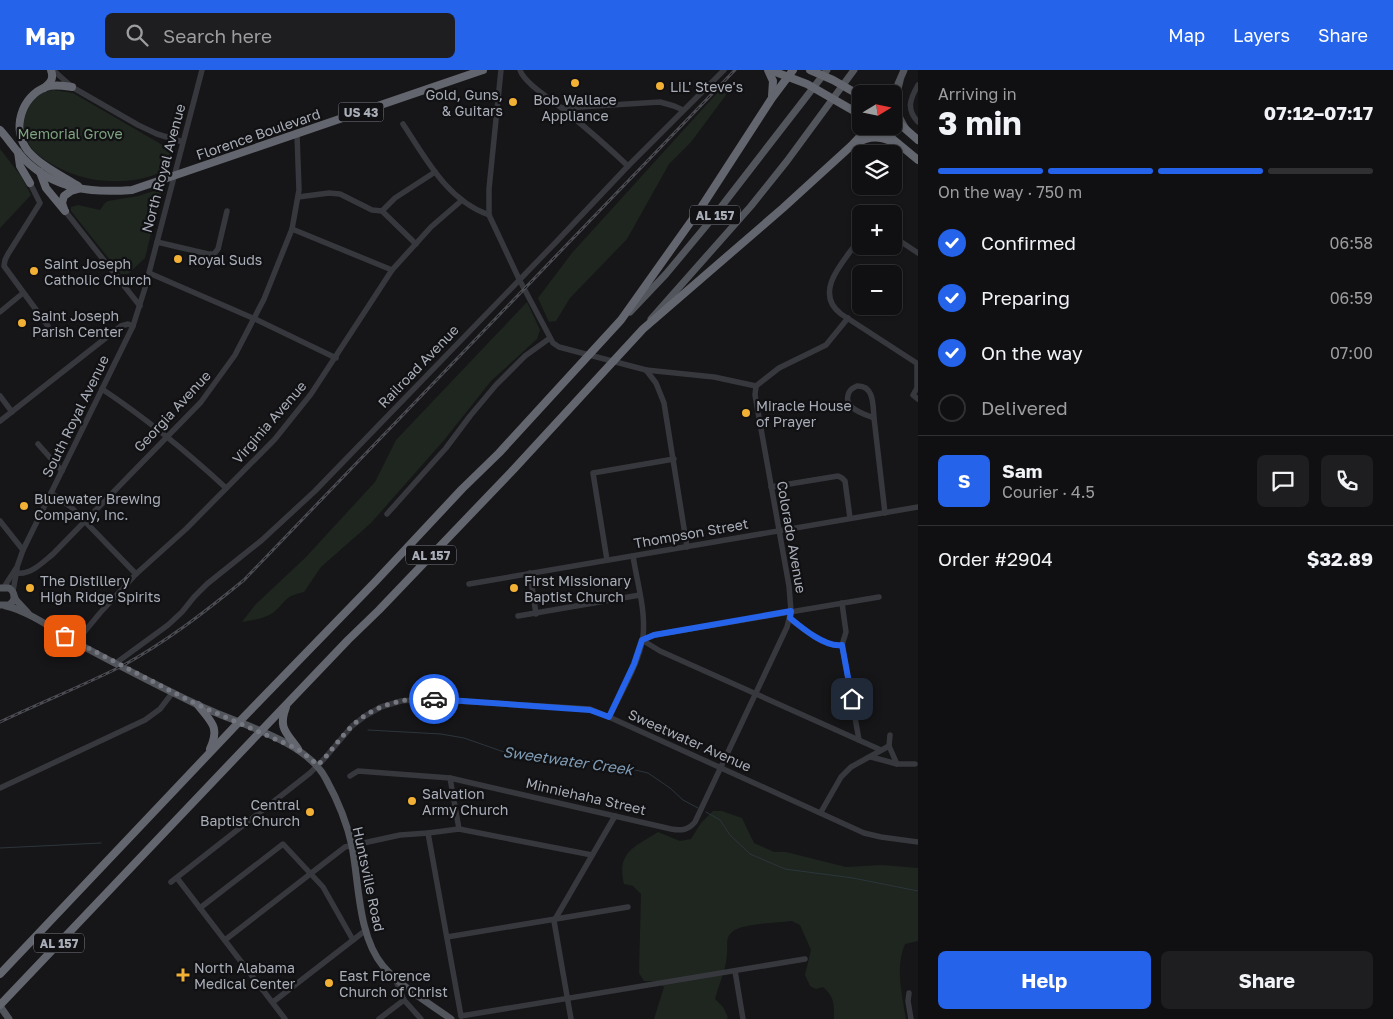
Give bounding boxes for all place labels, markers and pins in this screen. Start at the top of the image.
marker: Bob Wallace Appliance [569,77,581,89]
place label: LiL' Steve's [670,78,743,95]
marker: LiL' Steve's [654,80,666,92]
place label: Gold, Guns, & Guitars [426,86,503,119]
place label: Bob Wallace Appliance [533,91,617,124]
marker: Gold, Guns, & Guitars [507,96,519,108]
place label: Royal Suds [188,251,262,268]
marker: Royal Suds [172,253,184,265]
place label: Saint Joseph Catholic Church [44,255,151,288]
marker: Saint Joseph Catholic Church [28,265,40,277]
place label: Saint Joseph Parish Center [32,307,124,340]
marker: Saint Joseph Parish Center [16,317,28,329]
place label: Miracle House of Prayer [756,397,852,430]
marker: Miracle House of Prayer [740,407,752,419]
place label: Bluewater Brewing Company, Inc. [34,490,161,523]
marker: Bluewater Brewing Company, Inc. [18,500,30,512]
place label: The Distillery High Ridge Spirits [40,572,161,605]
place label: First Missionary Baptist Church [524,572,631,605]
marker: The Distillery High Ridge Spirits [24,582,36,594]
marker: First Missionary Baptist Church [508,582,520,594]
pin [44,615,86,657]
pin [831,678,873,720]
place label: Salvation Army Church [422,785,508,818]
marker: Salvation Army Church [406,795,418,807]
place label: Central Baptist Church [200,796,300,829]
marker: Central Baptist Church [304,806,316,818]
place label: North Alabama Medical Center [194,959,296,992]
place label: East Florence Church of Christ [339,967,448,1000]
marker: North Alabama Medical Center [176,968,190,982]
marker: East Florence Church of Christ [323,977,335,989]

